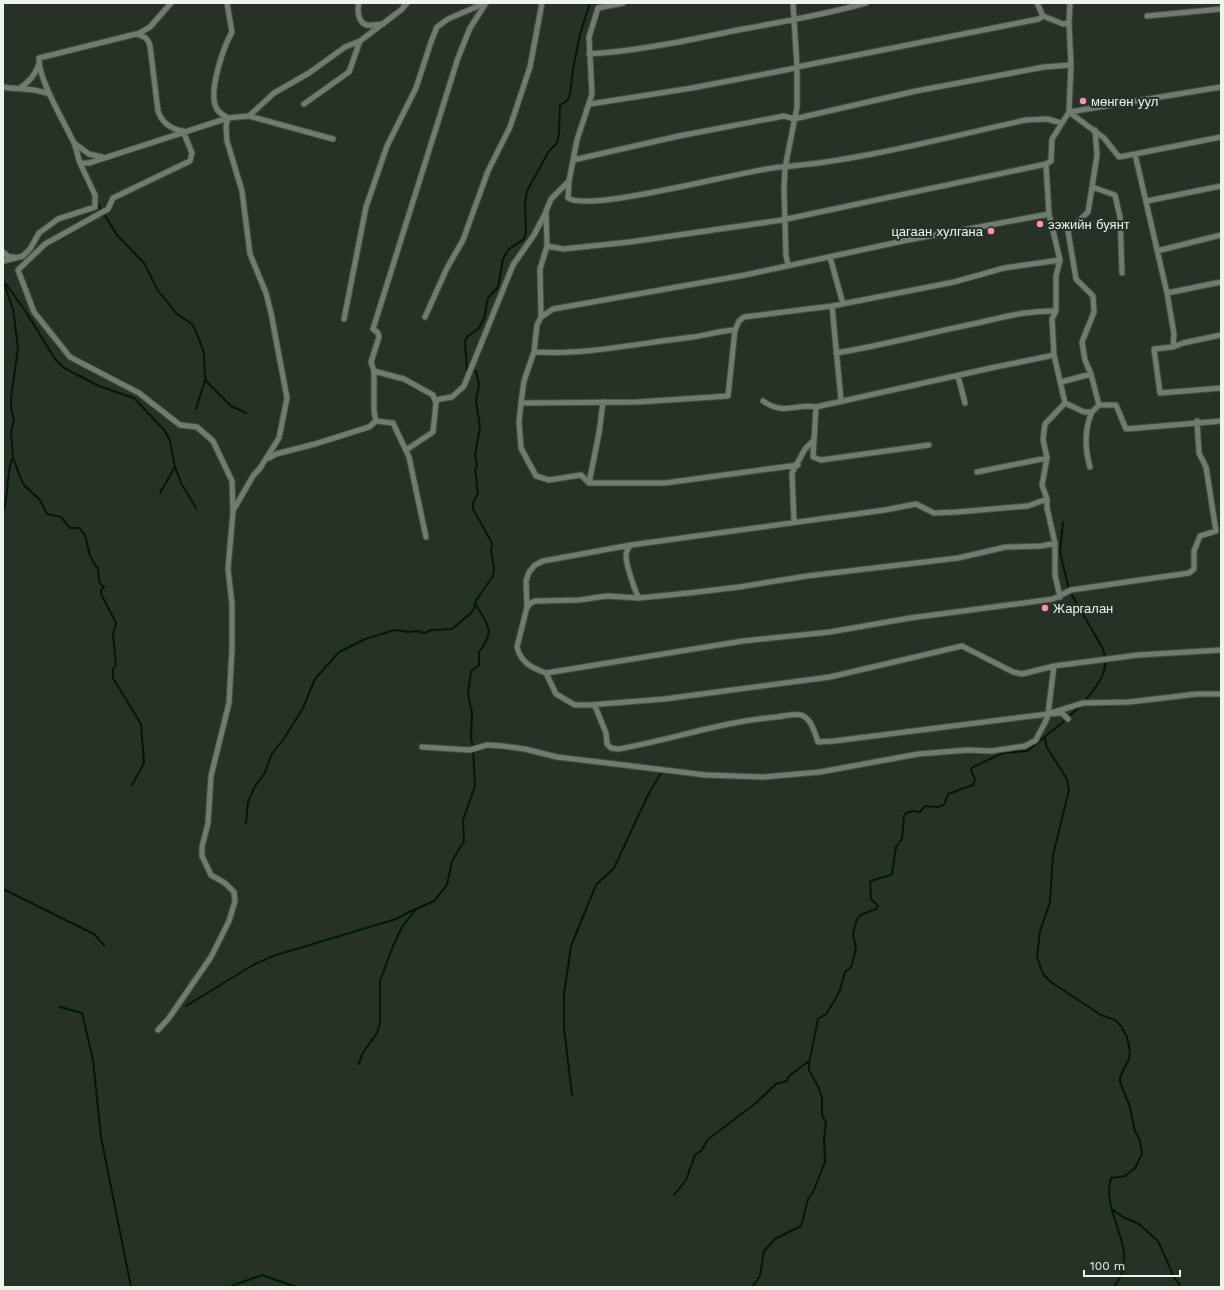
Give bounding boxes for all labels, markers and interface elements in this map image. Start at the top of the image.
place label: мөнгөн уул [1091,94,1158,109]
marker: мөнгөн уул [1078,96,1088,106]
place label: ээжийн буянт [1048,217,1130,232]
marker: ээжийн буянт [1035,219,1045,229]
place label: цагаан хулгана [891,224,984,239]
marker: цагаан хулгана [986,226,996,236]
place label: Жаргалан [1053,601,1113,616]
marker: Жаргалан [1040,603,1050,613]
scale bar [1084,1252,1180,1278]
text: 100 m [1090,1259,1125,1273]

